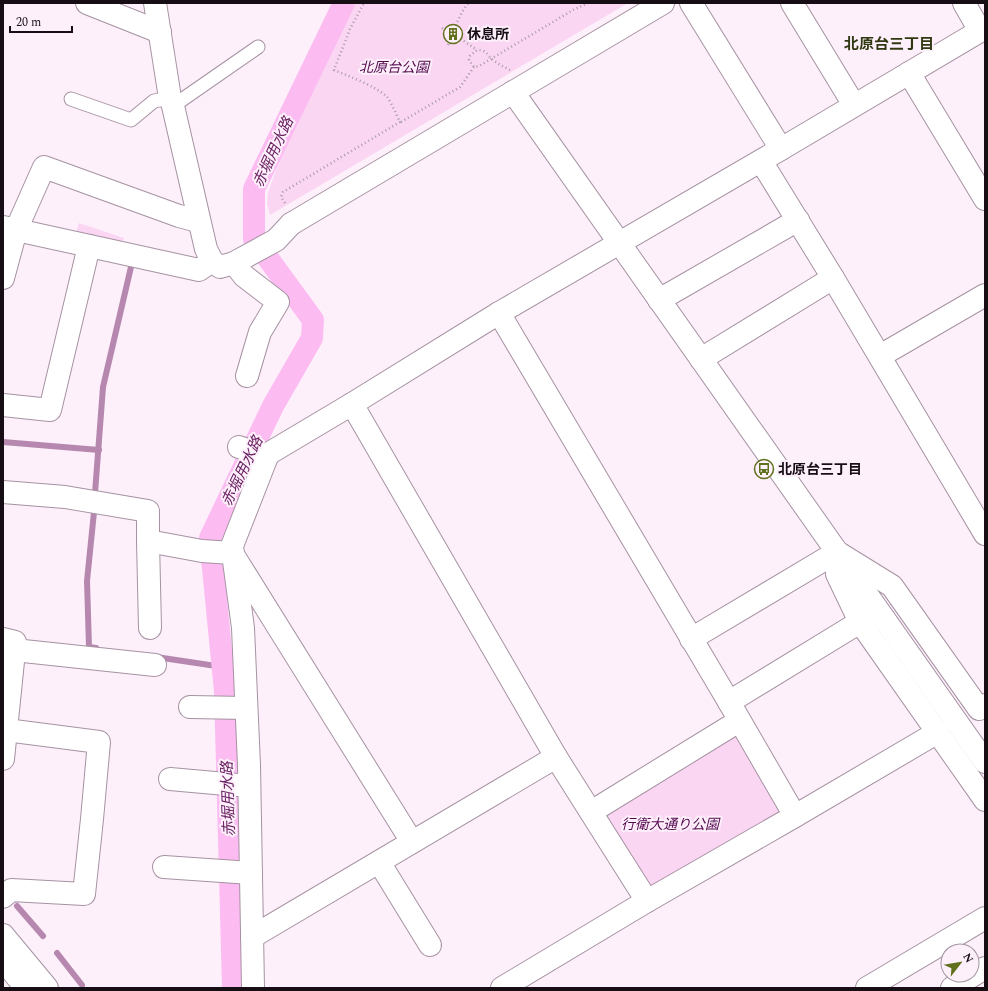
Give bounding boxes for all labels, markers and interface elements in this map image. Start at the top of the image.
scale bar [10,8,72,34]
text: 20 m [16,13,41,32]
building icon: 休息所 [442,23,464,45]
place label: 休息所 [467,24,509,45]
district label: 北原台三丁目 [844,33,934,56]
park label: 北原台公園 [359,57,431,78]
water label: 赤堀用水路 [247,112,301,191]
water label: 赤堀用水路 [216,431,270,510]
bus stop icon: 北原台三丁目 [753,458,775,480]
place label: 北原台三丁目 [778,459,862,480]
water label: 赤堀用水路 [216,759,241,837]
park label: 行衛大通り公園 [621,814,721,835]
north arrow [940,943,980,983]
text: N [959,950,978,966]

